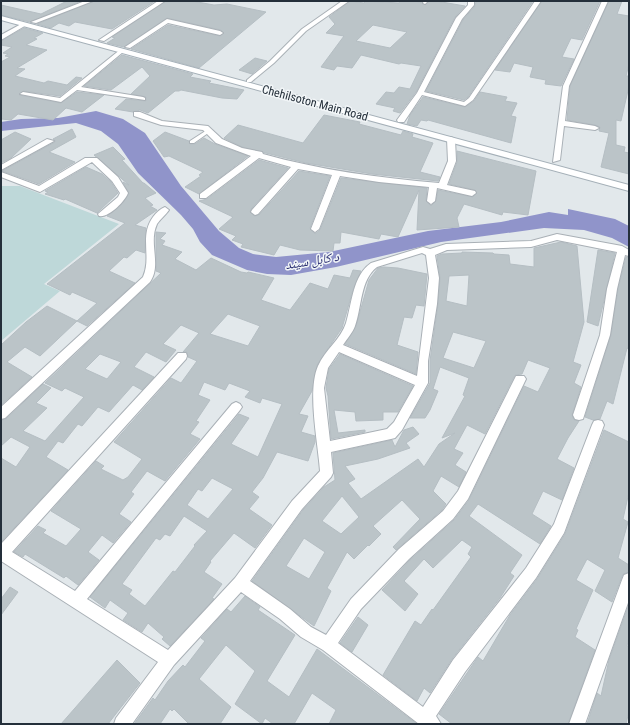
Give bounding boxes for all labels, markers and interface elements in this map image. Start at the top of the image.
street label: Chehilsoton Main Road [260,82,370,124]
water label: د کابل سيند [284,249,341,273]

